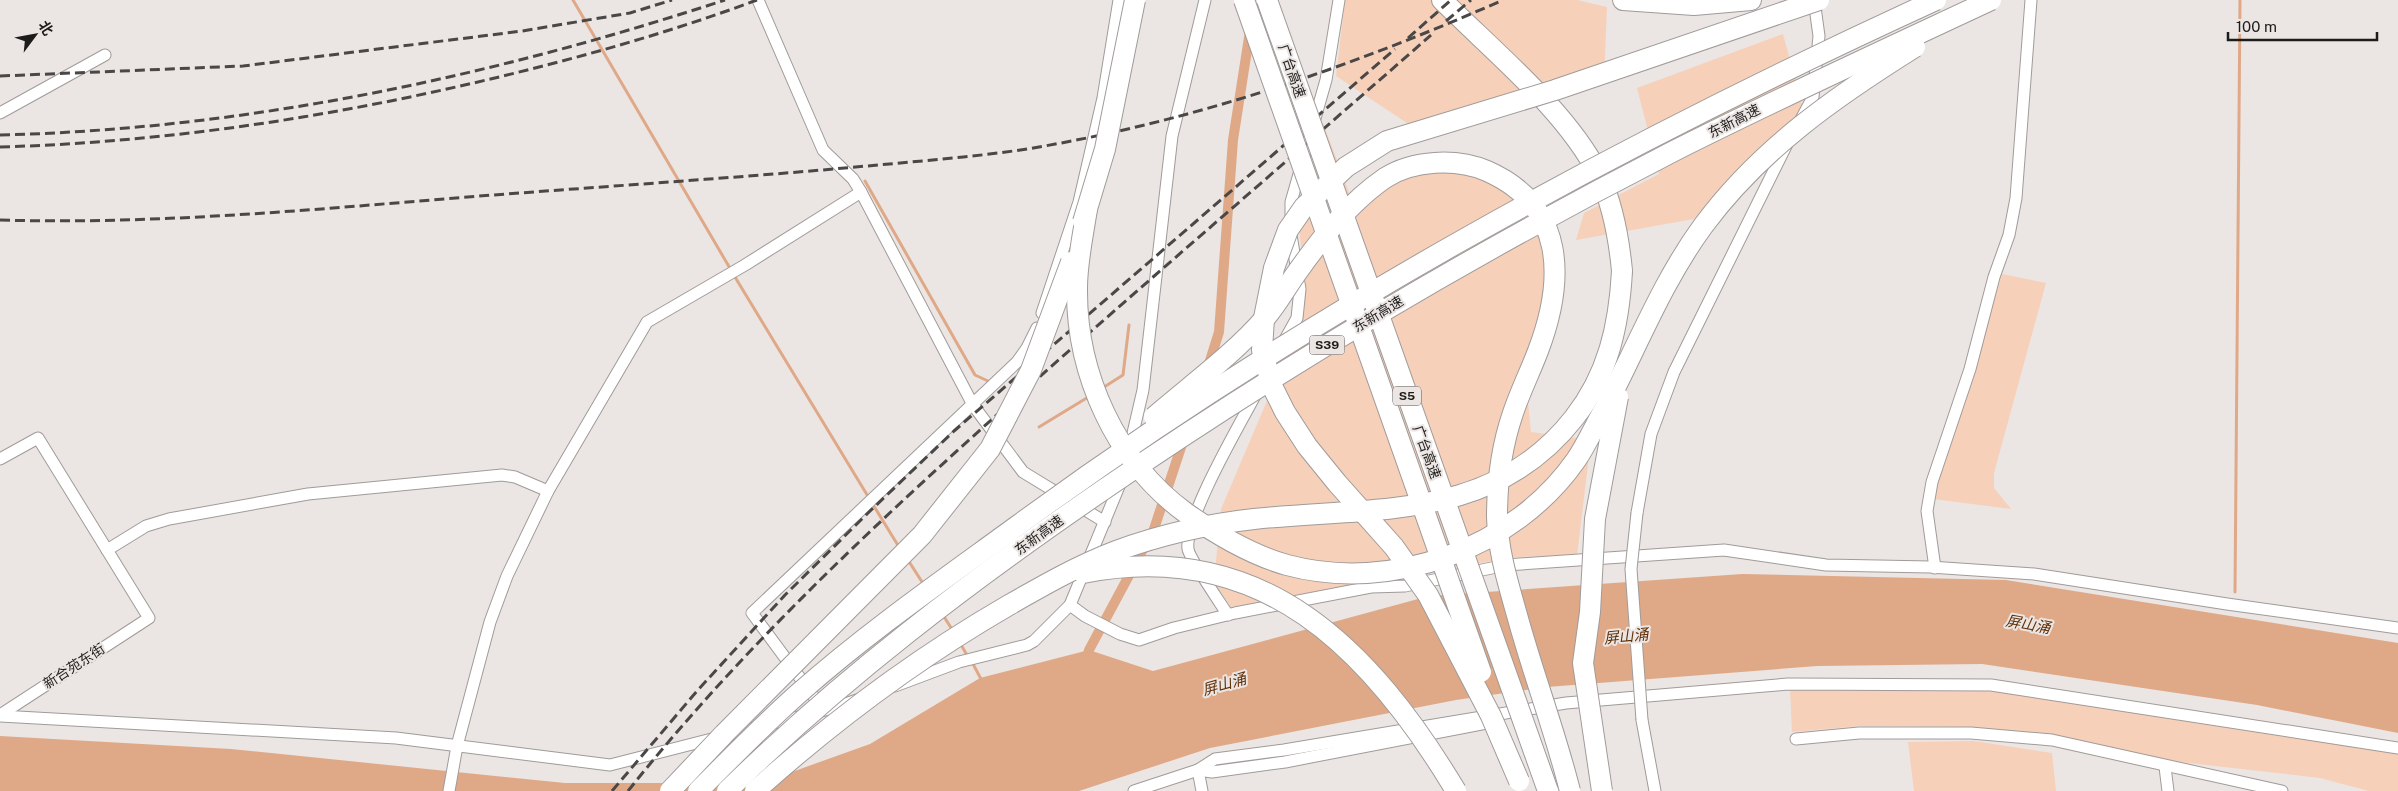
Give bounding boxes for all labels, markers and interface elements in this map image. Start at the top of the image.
north arrow [10,10,60,60]
scale bar [2228,10,2377,42]
text: 北 [36,18,57,38]
text: 100 m [2236,18,2277,35]
street label: 广台高速 [1275,42,1309,100]
street label: 东新高速 [1705,101,1763,141]
street label: 东新高速 [1350,293,1406,335]
road number: S39 [1310,336,1344,354]
road number: S5 [1393,386,1421,406]
street label: 广台高速 [1410,423,1444,481]
street label: 东新高速 [1012,512,1066,558]
water label: 屏山涌 [2004,612,2054,637]
water label: 屏山涌 [1603,625,1651,647]
street label: 新合苑东街 [40,640,108,692]
water label: 屏山涌 [1200,669,1250,698]

